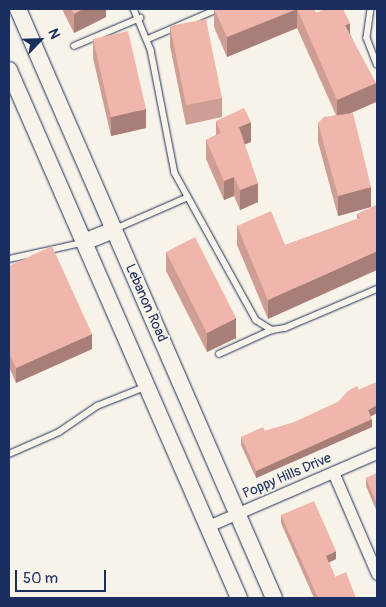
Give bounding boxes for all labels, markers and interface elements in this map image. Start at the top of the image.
north arrow [15,15,65,65]
text: N [44,26,64,41]
street label: Lebanon Road [121,262,171,344]
street label: Poppy Hills Drive [240,450,334,502]
scale bar [18,560,109,592]
text: 50 m [23,569,58,588]

